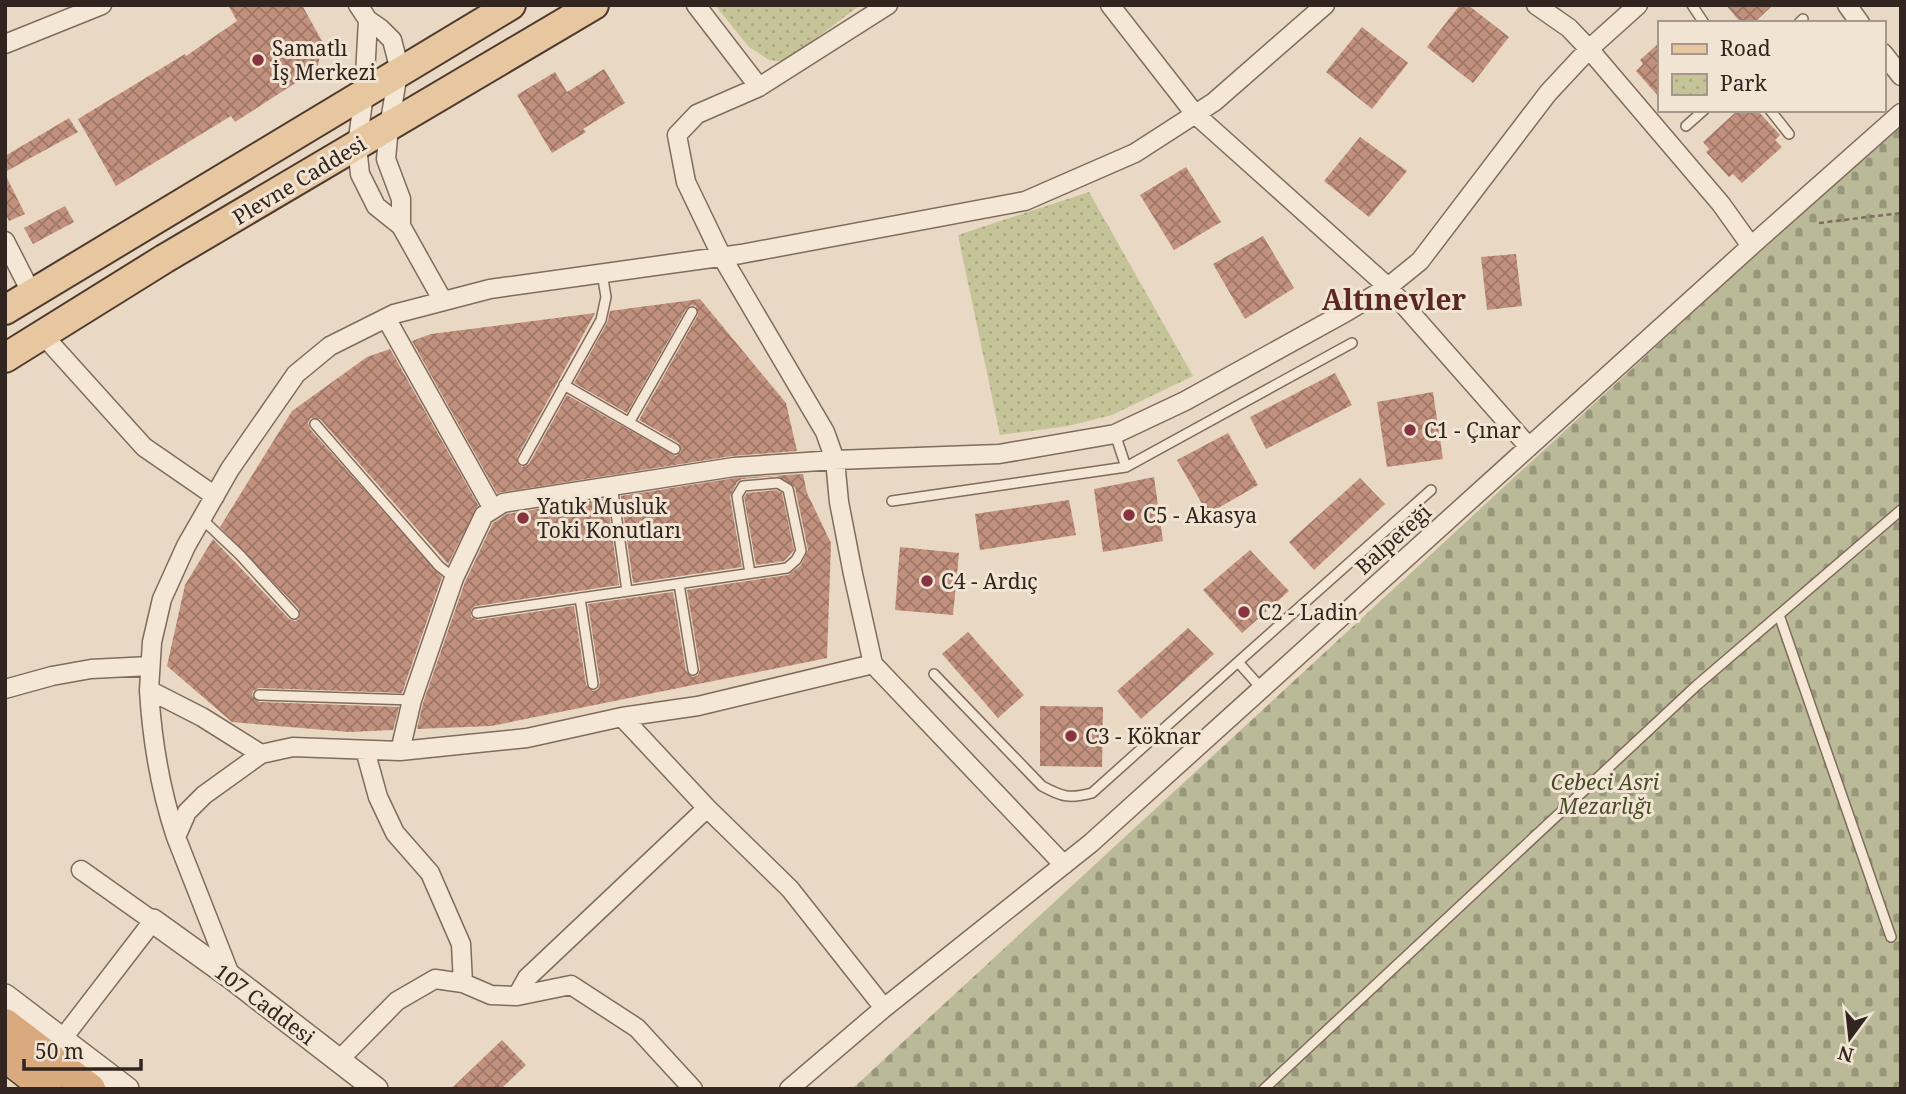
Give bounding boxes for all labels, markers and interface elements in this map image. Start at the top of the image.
legend [1658,21,1885,112]
place label: Samatlı İş Merkezi [272,34,376,86]
text: Road [1720,34,1771,62]
marker: Samatlı İş Merkezi [250,52,266,68]
text: Park [1720,69,1767,97]
street label: Plevne Caddesi [227,129,371,231]
district label: Altınevler [1322,280,1467,318]
place label: C1 - Çınar [1424,416,1521,444]
marker: C1 - Çınar [1402,422,1418,438]
place label: Yatık Musluk Toki Konutları [536,492,681,544]
street label: Balpeteği [1349,497,1437,580]
place label: C5 - Akasya [1143,501,1257,529]
marker: C5 - Akasya [1121,507,1137,523]
marker: Yatık Musluk Toki Konutları [515,510,531,526]
place label: C4 - Ardıç [941,567,1038,595]
marker: C4 - Ardıç [919,573,935,589]
place label: C2 - Ladin [1258,598,1358,626]
marker: C2 - Ladin [1236,604,1252,620]
place label: C3 - Köknar [1085,722,1201,750]
marker: C3 - Köknar [1063,728,1079,744]
park label: Cebeci Asri Mezarlığı [1551,768,1660,820]
street label: 107 Caddesi [209,957,321,1051]
north arrow [1815,1003,1885,1073]
scale bar [24,1028,142,1072]
text: 50 m [35,1037,84,1065]
text: N [1835,1040,1856,1069]

